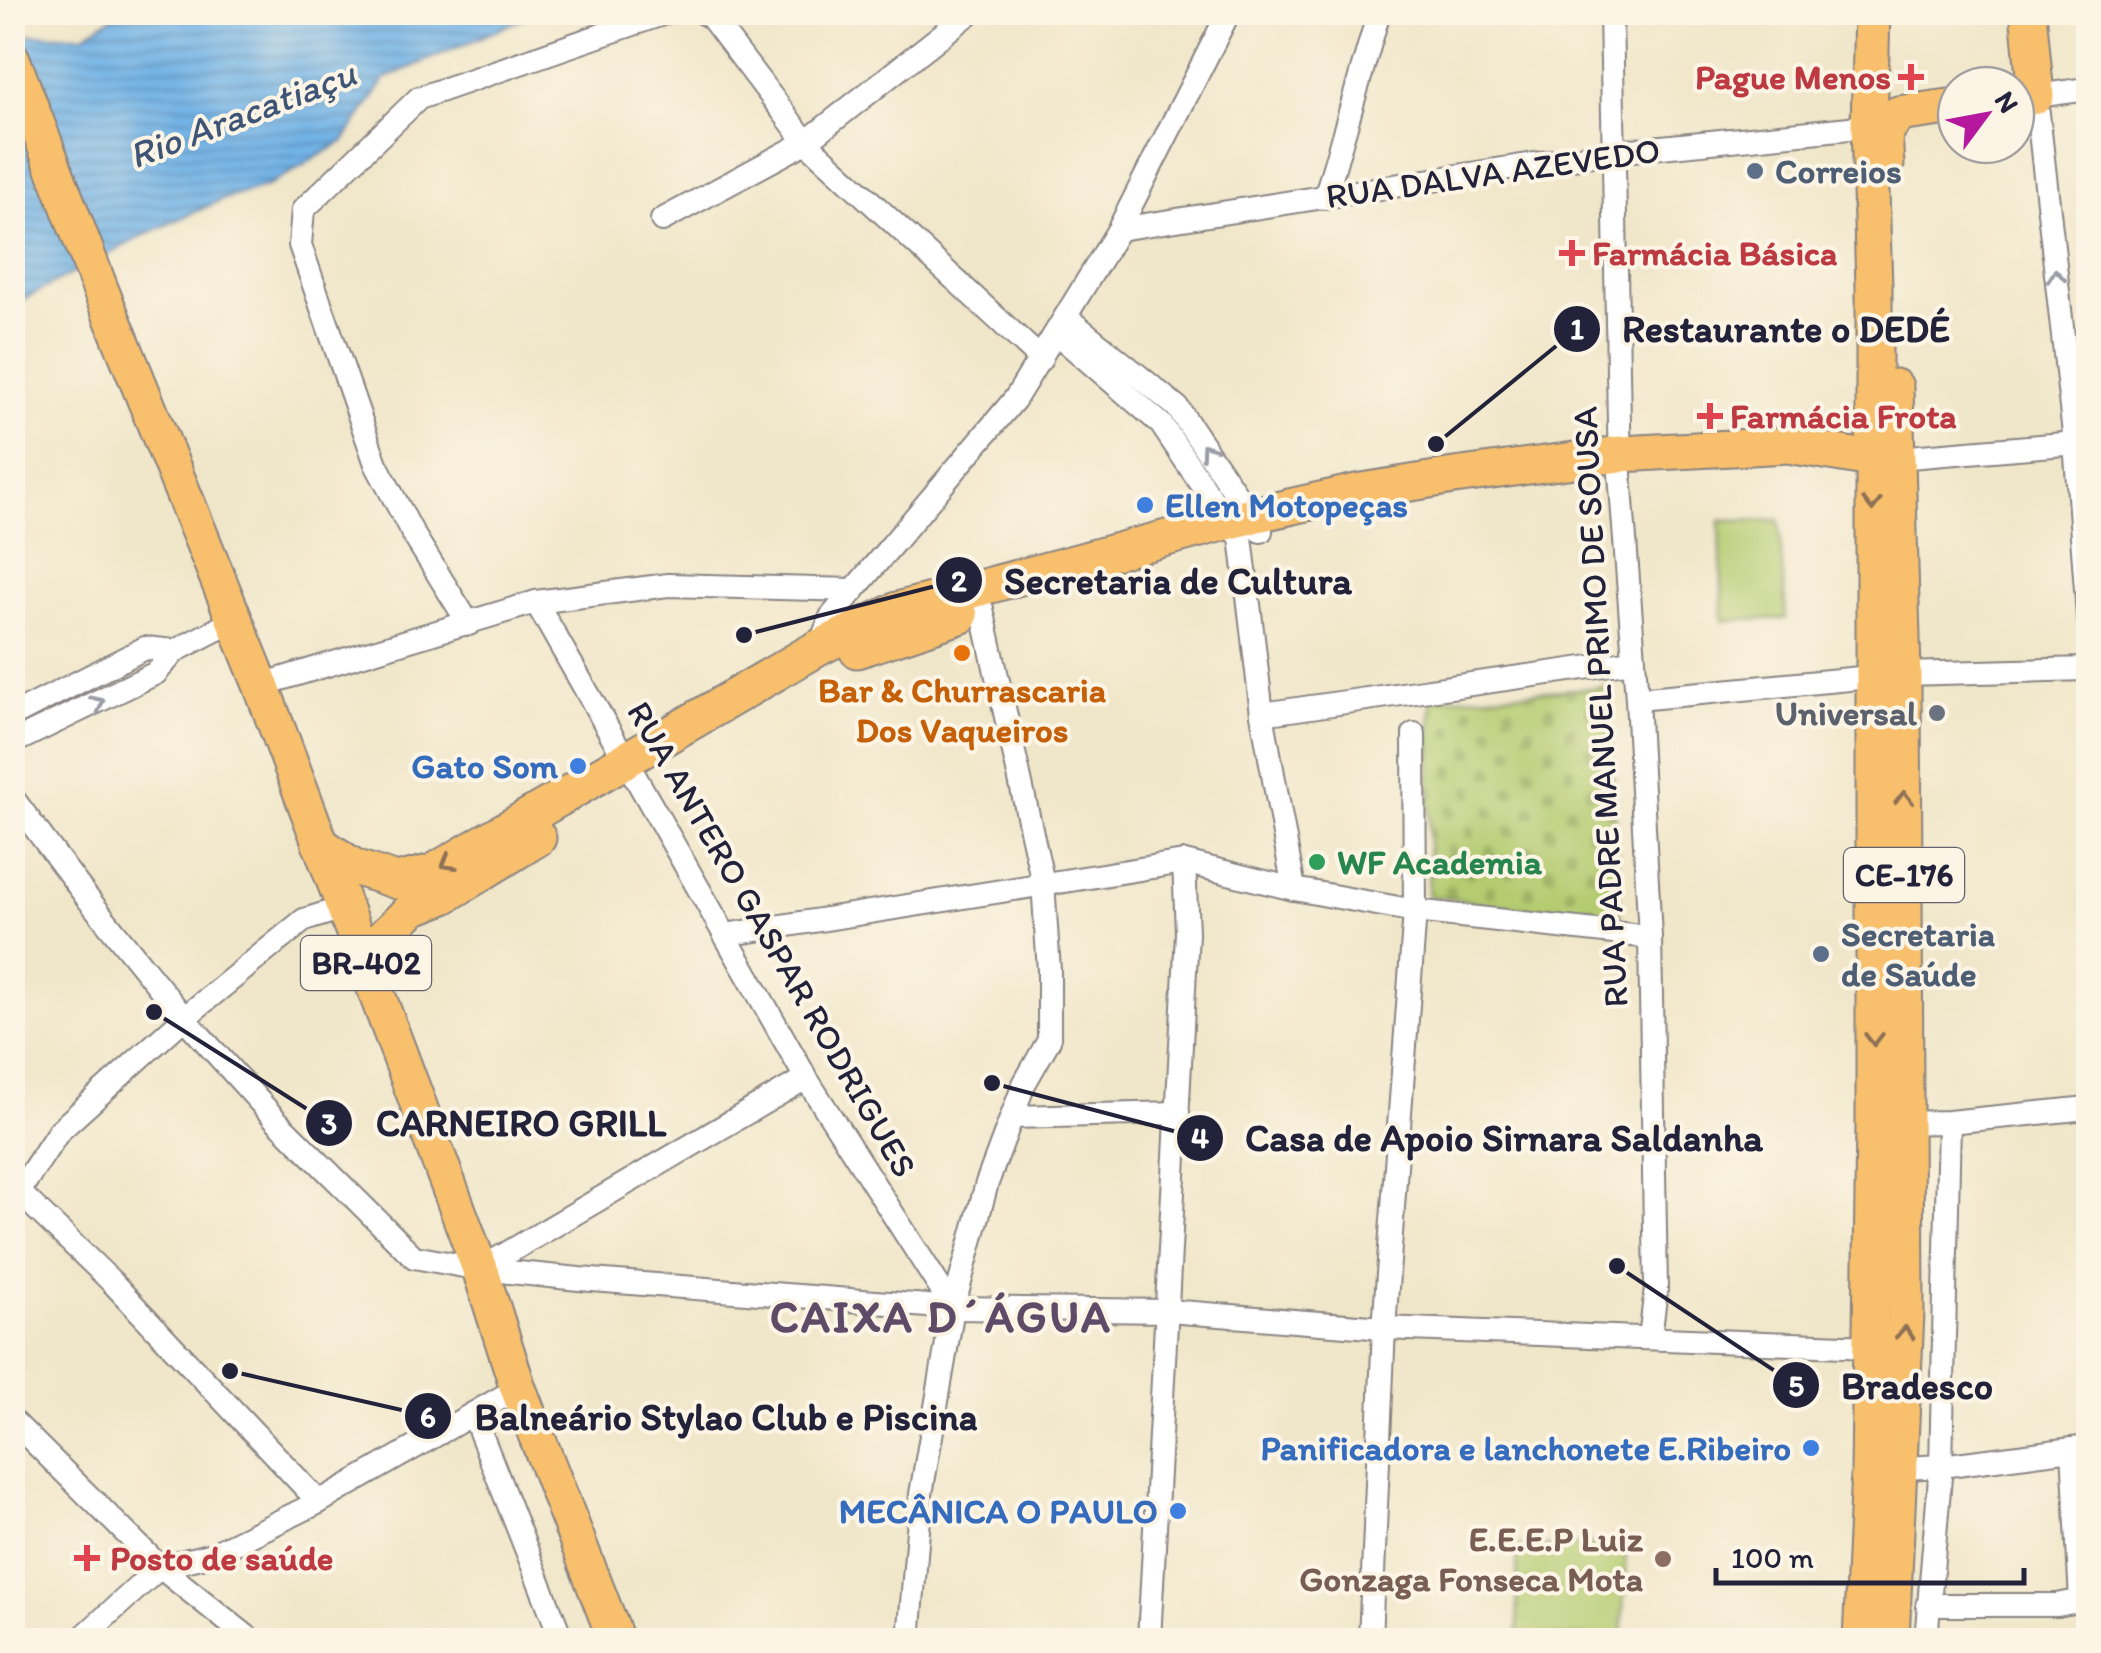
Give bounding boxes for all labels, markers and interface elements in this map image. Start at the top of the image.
water label: Rio Aracatiaçu [122,49,363,178]
place label: Pague Menos [1695,56,1891,98]
north arrow [1936,65,2036,165]
marker: Pague Menos [1900,66,1922,88]
text: N [1988,85,2027,119]
street label: RUA DALVA AZEVEDO [1323,129,1663,217]
place label: Correios [1775,150,1902,192]
marker: Correios [1744,160,1766,182]
place label: Farmácia Básica [1592,232,1838,274]
marker: Farmácia Básica [1561,242,1583,264]
one-way arrow [2046,267,2067,283]
callout: Restaurante o DEDÉ [1552,295,1970,363]
text: Restaurante o DEDÉ [1622,306,1950,352]
text: 1 [1570,310,1584,347]
place label: Farmácia Frota [1730,395,1957,437]
street label: RUA PADRE MANUEL PRIMO DE SOUSA [1563,405,1637,1009]
marker: Farmácia Frota [1699,405,1721,427]
one-way arrow [1201,443,1219,462]
place label: Ellen Motopeças [1165,484,1408,526]
marker: Ellen Motopeças [1134,494,1156,516]
one-way arrow [1861,496,1883,512]
callout: Secretaria de Cultura [934,546,1373,614]
text: Secretaria de Cultura [1004,558,1352,604]
text: 2 [951,562,967,599]
marker: Bar & Churrascaria Dos Vaqueiros [951,642,973,664]
place label: Bar & Churrascaria Dos Vaqueiros [818,669,1107,751]
place label: Universal [1775,692,1917,734]
street label: RUA ANTERO GASPAR RODRIGUES [618,694,926,1184]
one-way arrow [87,696,105,715]
marker: Universal [1926,702,1948,724]
place label: Gato Som [411,745,559,787]
marker: Gato Som [567,755,589,777]
one-way arrow [1893,790,1915,806]
place label: WF Academia [1337,841,1543,883]
road number: CE-176 [1844,848,1964,902]
one-way arrow [441,851,459,871]
marker: WF Academia [1306,851,1328,873]
place label: Secretaria de Saúde [1841,913,1996,995]
road number: BR-402 [301,936,431,990]
marker: Secretaria de Saúde [1810,943,1832,965]
one-way arrow [1863,1032,1885,1047]
callout: CARNEIRO GRILL [304,1089,689,1157]
text: CARNEIRO GRILL [376,1100,667,1146]
callout: Casa de Apoio Sirnara Saldanha [1175,1104,1783,1172]
text: 3 [321,1105,337,1142]
text: Casa de Apoio Sirnara Saldanha [1245,1115,1763,1161]
text: 4 [1191,1119,1209,1156]
district label: CAIXA D´ÁGUA [770,1289,1112,1343]
one-way arrow [1894,1325,1915,1341]
callout: Bradesco [1771,1351,2013,1419]
text: Bradesco [1841,1363,1993,1409]
text: 5 [1788,1367,1804,1404]
callout: Balneário Stylao Club e Piscina [403,1382,999,1450]
text: Balneário Stylao Club e Piscina [475,1394,978,1440]
text: 6 [420,1398,436,1435]
place label: Panificadora e lanchonete E.Ribeiro [1261,1427,1791,1469]
marker: Panificadora e lanchonete E.Ribeiro [1800,1437,1822,1459]
place label: MECÂNICA O PAULO [839,1490,1158,1532]
marker: MECÂNICA O PAULO [1167,1500,1189,1522]
place label: E.E.E.P Luiz Gonzaga Fonseca Mota [1299,1518,1644,1600]
scale bar [1716,1523,2024,1585]
place label: Posto de saúde [110,1537,333,1579]
text: 100 m [1731,1539,1814,1576]
marker: Posto de saúde [74,1545,100,1571]
marker: E.E.E.P Luiz Gonzaga Fonseca Mota [1652,1548,1674,1570]

